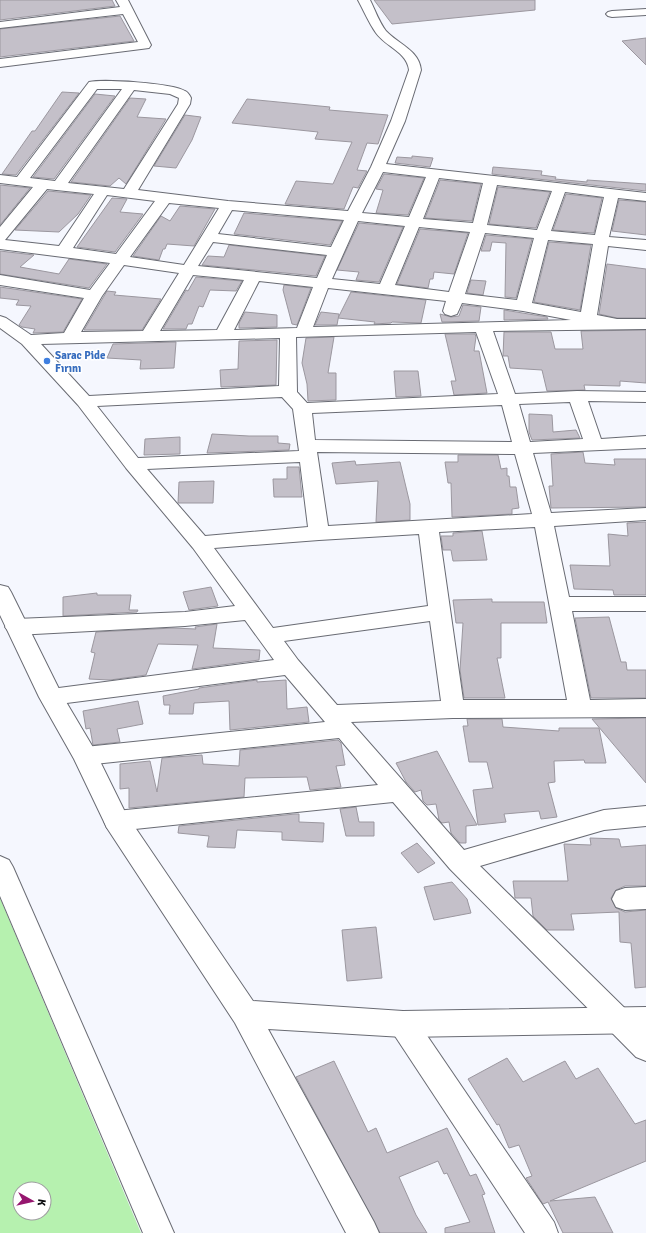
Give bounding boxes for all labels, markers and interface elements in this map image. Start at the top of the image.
place label: Sarac Pide Fırını [55,349,106,375]
marker: Sarac Pide Fırını [42,356,52,366]
north arrow [12,1181,52,1221]
text: K [34,1198,48,1207]

